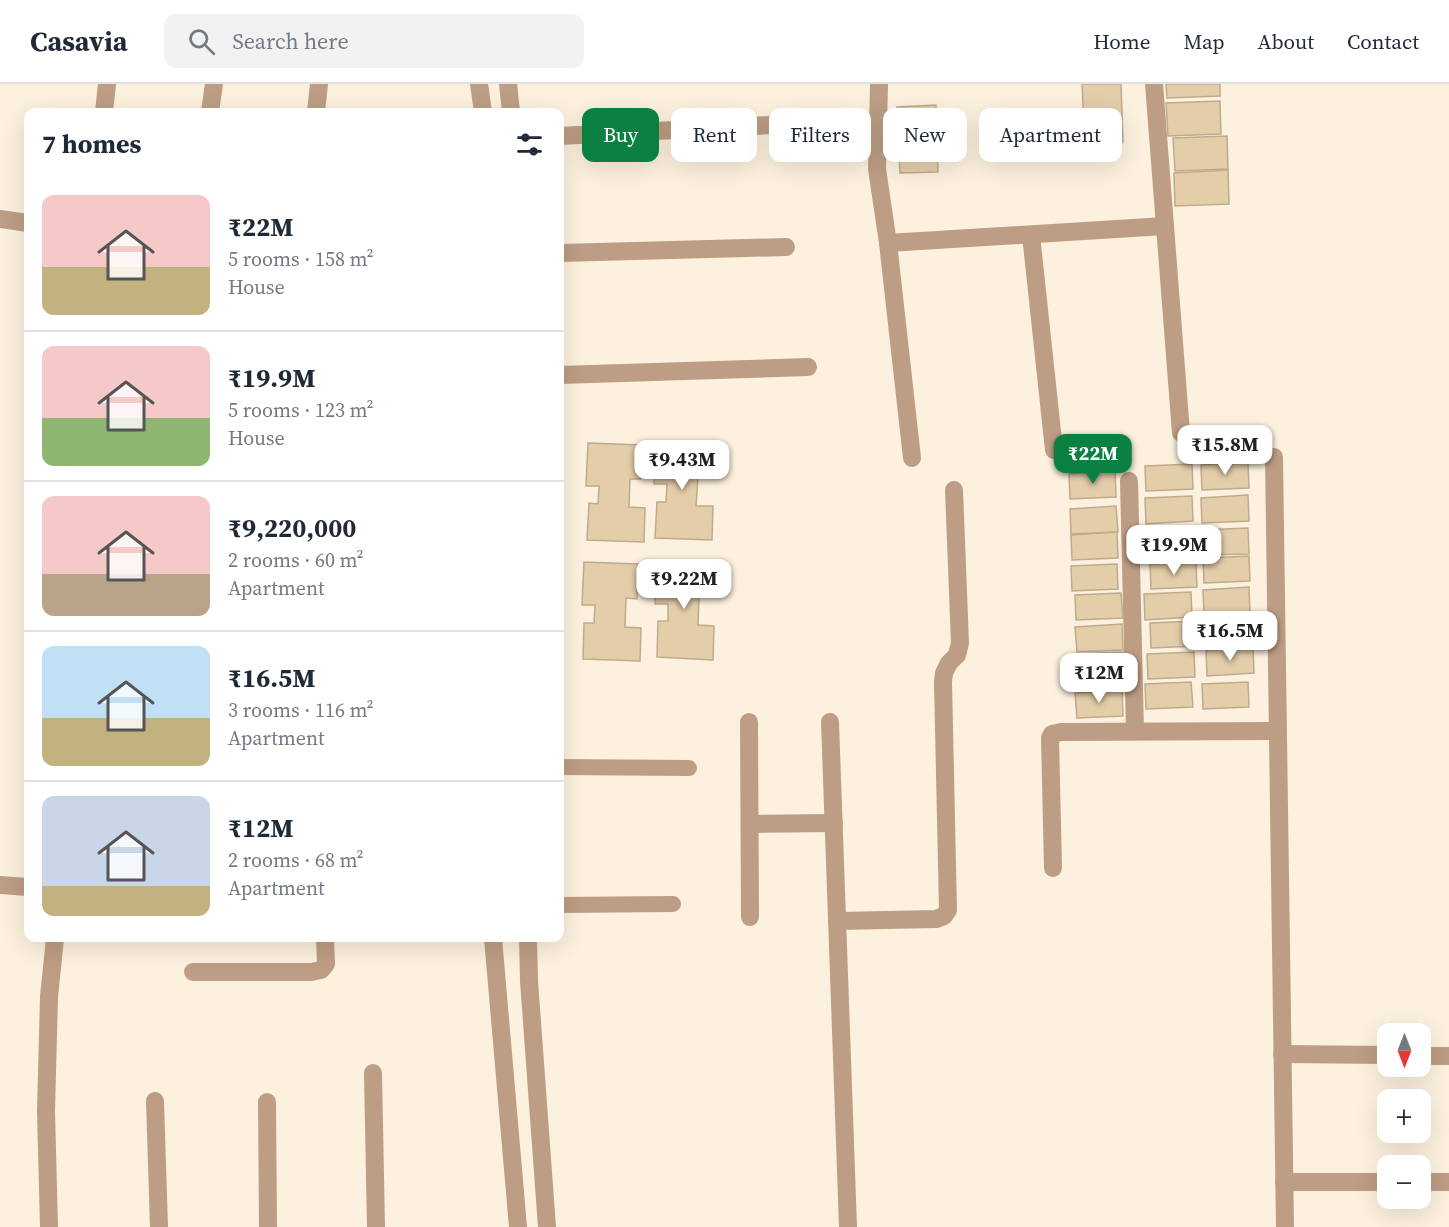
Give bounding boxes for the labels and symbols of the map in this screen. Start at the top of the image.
pin: ₹15.8M [1176,425,1274,476]
pin: ₹22M [1057,434,1129,485]
pin: ₹9.43M [633,440,731,491]
pin: ₹19.9M [1125,525,1223,576]
pin: ₹9.22M [635,559,733,610]
pin: ₹16.5M [1181,611,1279,662]
pin: ₹12M [1063,653,1135,704]
north arrow [1377,1023,1431,1077]

